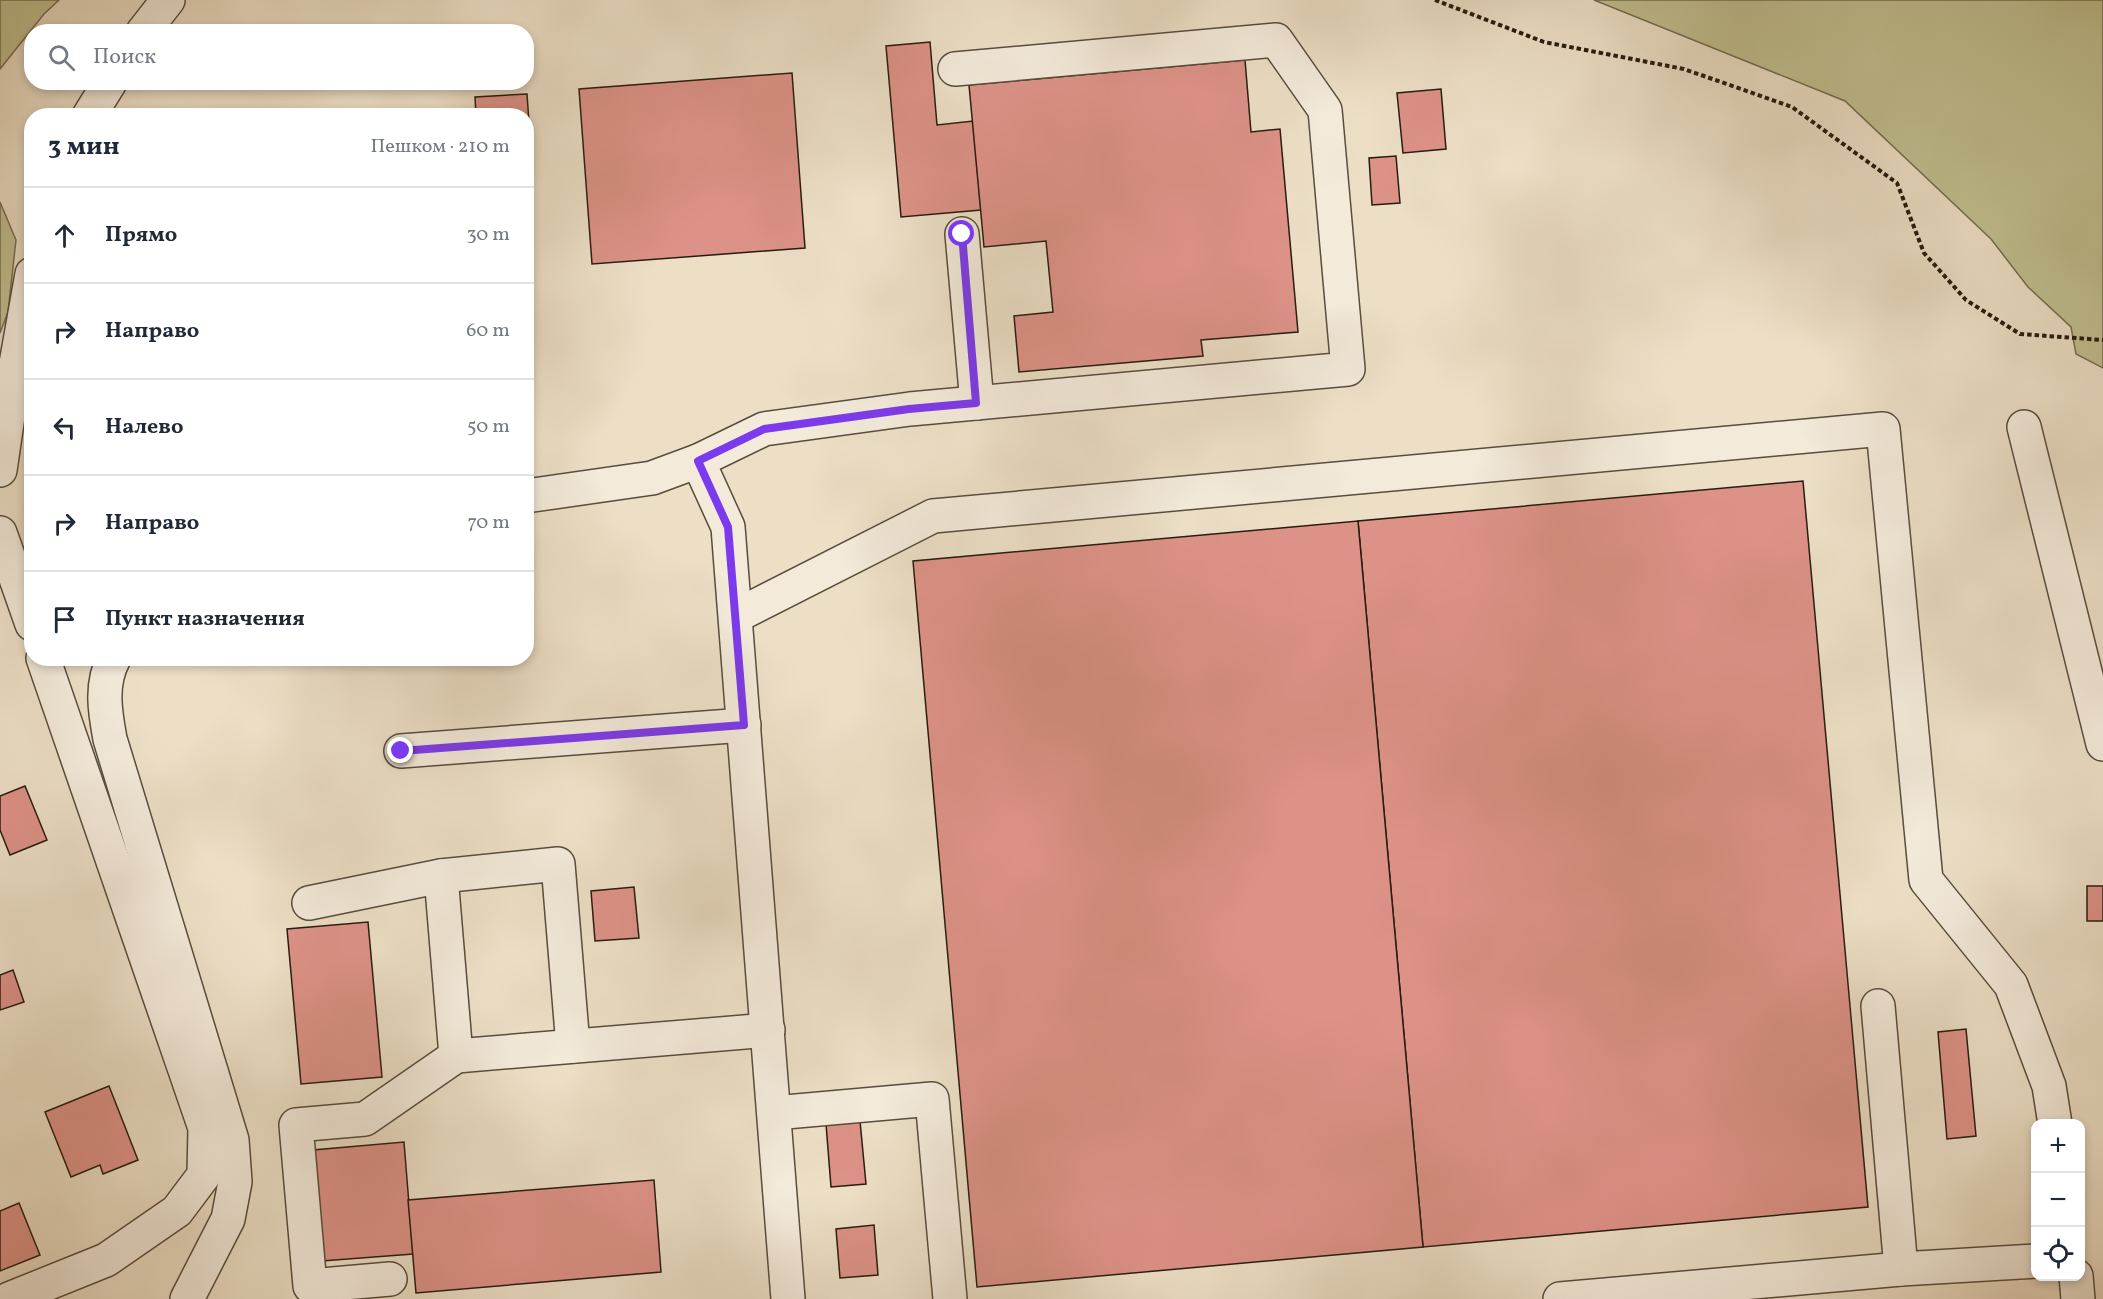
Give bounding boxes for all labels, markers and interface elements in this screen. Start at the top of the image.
search box [24,24,534,90]
icon: search [45,41,78,74]
text: Поиск [93,42,156,73]
text: 3 мин [48,129,120,165]
text: Пешком · 210 m [371,133,510,161]
icon: ahead [48,219,81,252]
text: Прямо [105,220,177,251]
route start [948,220,974,246]
text: 30 m [466,221,510,249]
icon: right [48,315,81,348]
text: Направо [105,316,199,347]
text: 60 m [466,317,510,345]
icon: left [48,411,81,444]
text: Налево [105,412,184,443]
text: 50 m [467,413,510,441]
icon: right [48,507,81,540]
text: Направо [105,508,199,539]
text: 70 m [467,509,510,537]
icon: arrive [48,603,81,636]
text: Пункт назначения [105,604,305,635]
route end [387,737,413,763]
map controls [2031,1119,2085,1281]
button: + [2031,1119,2085,1173]
button: − [2031,1173,2085,1227]
button: locate [2031,1227,2085,1281]

